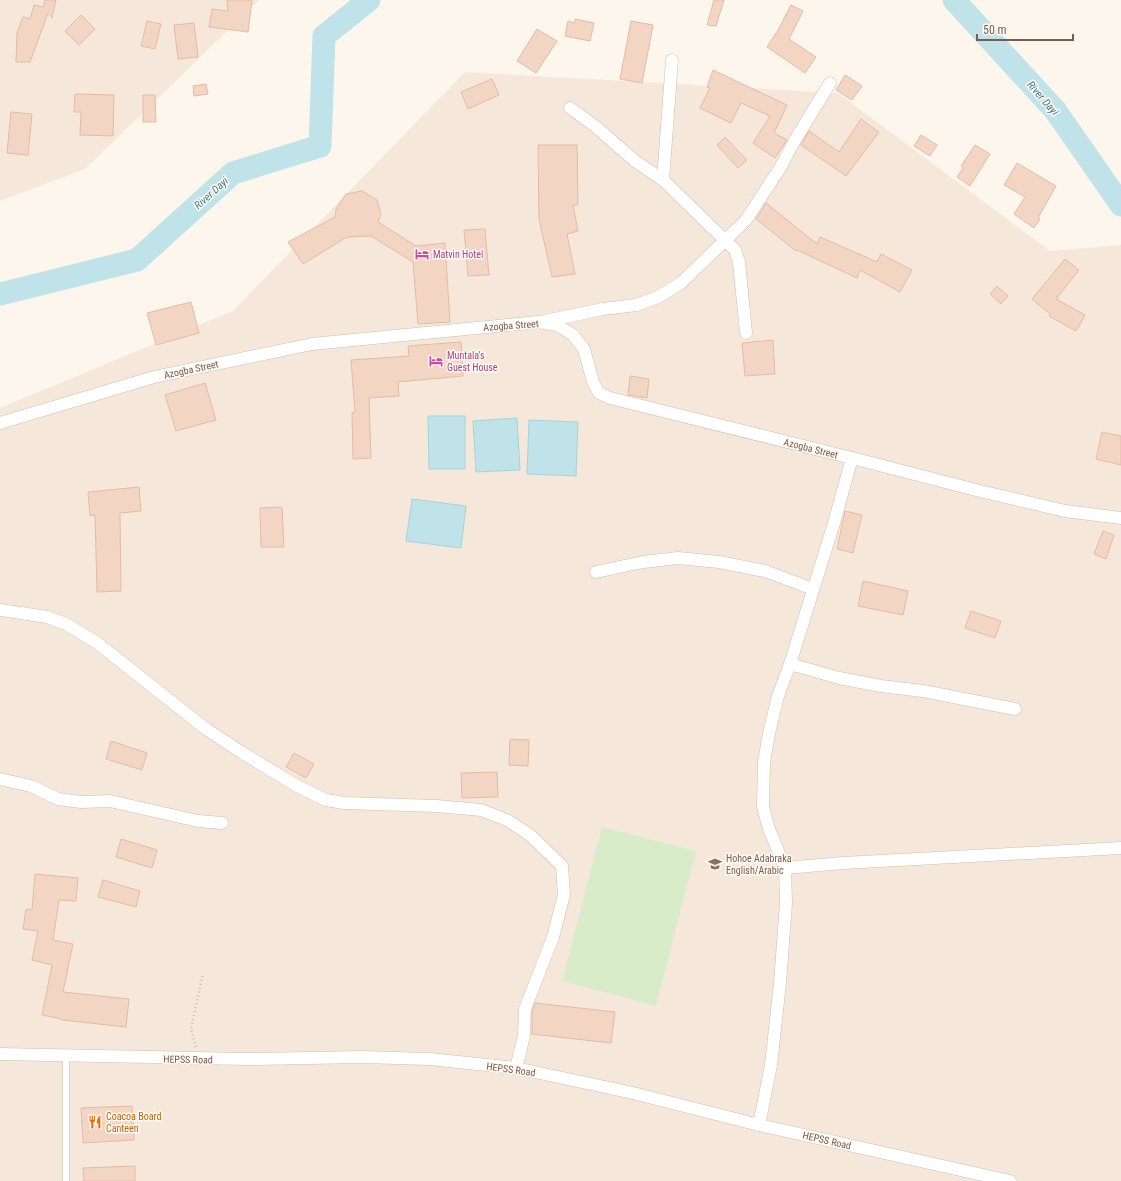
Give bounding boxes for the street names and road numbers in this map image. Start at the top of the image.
street label: Azogba Street [483,318,539,333]
street label: Azogba Street [163,358,219,381]
street label: Azogba Street [783,436,839,461]
street label: HEPSS Road [163,1054,213,1065]
street label: HEPSS Road [486,1061,536,1078]
street label: HEPSS Road [802,1130,852,1151]

